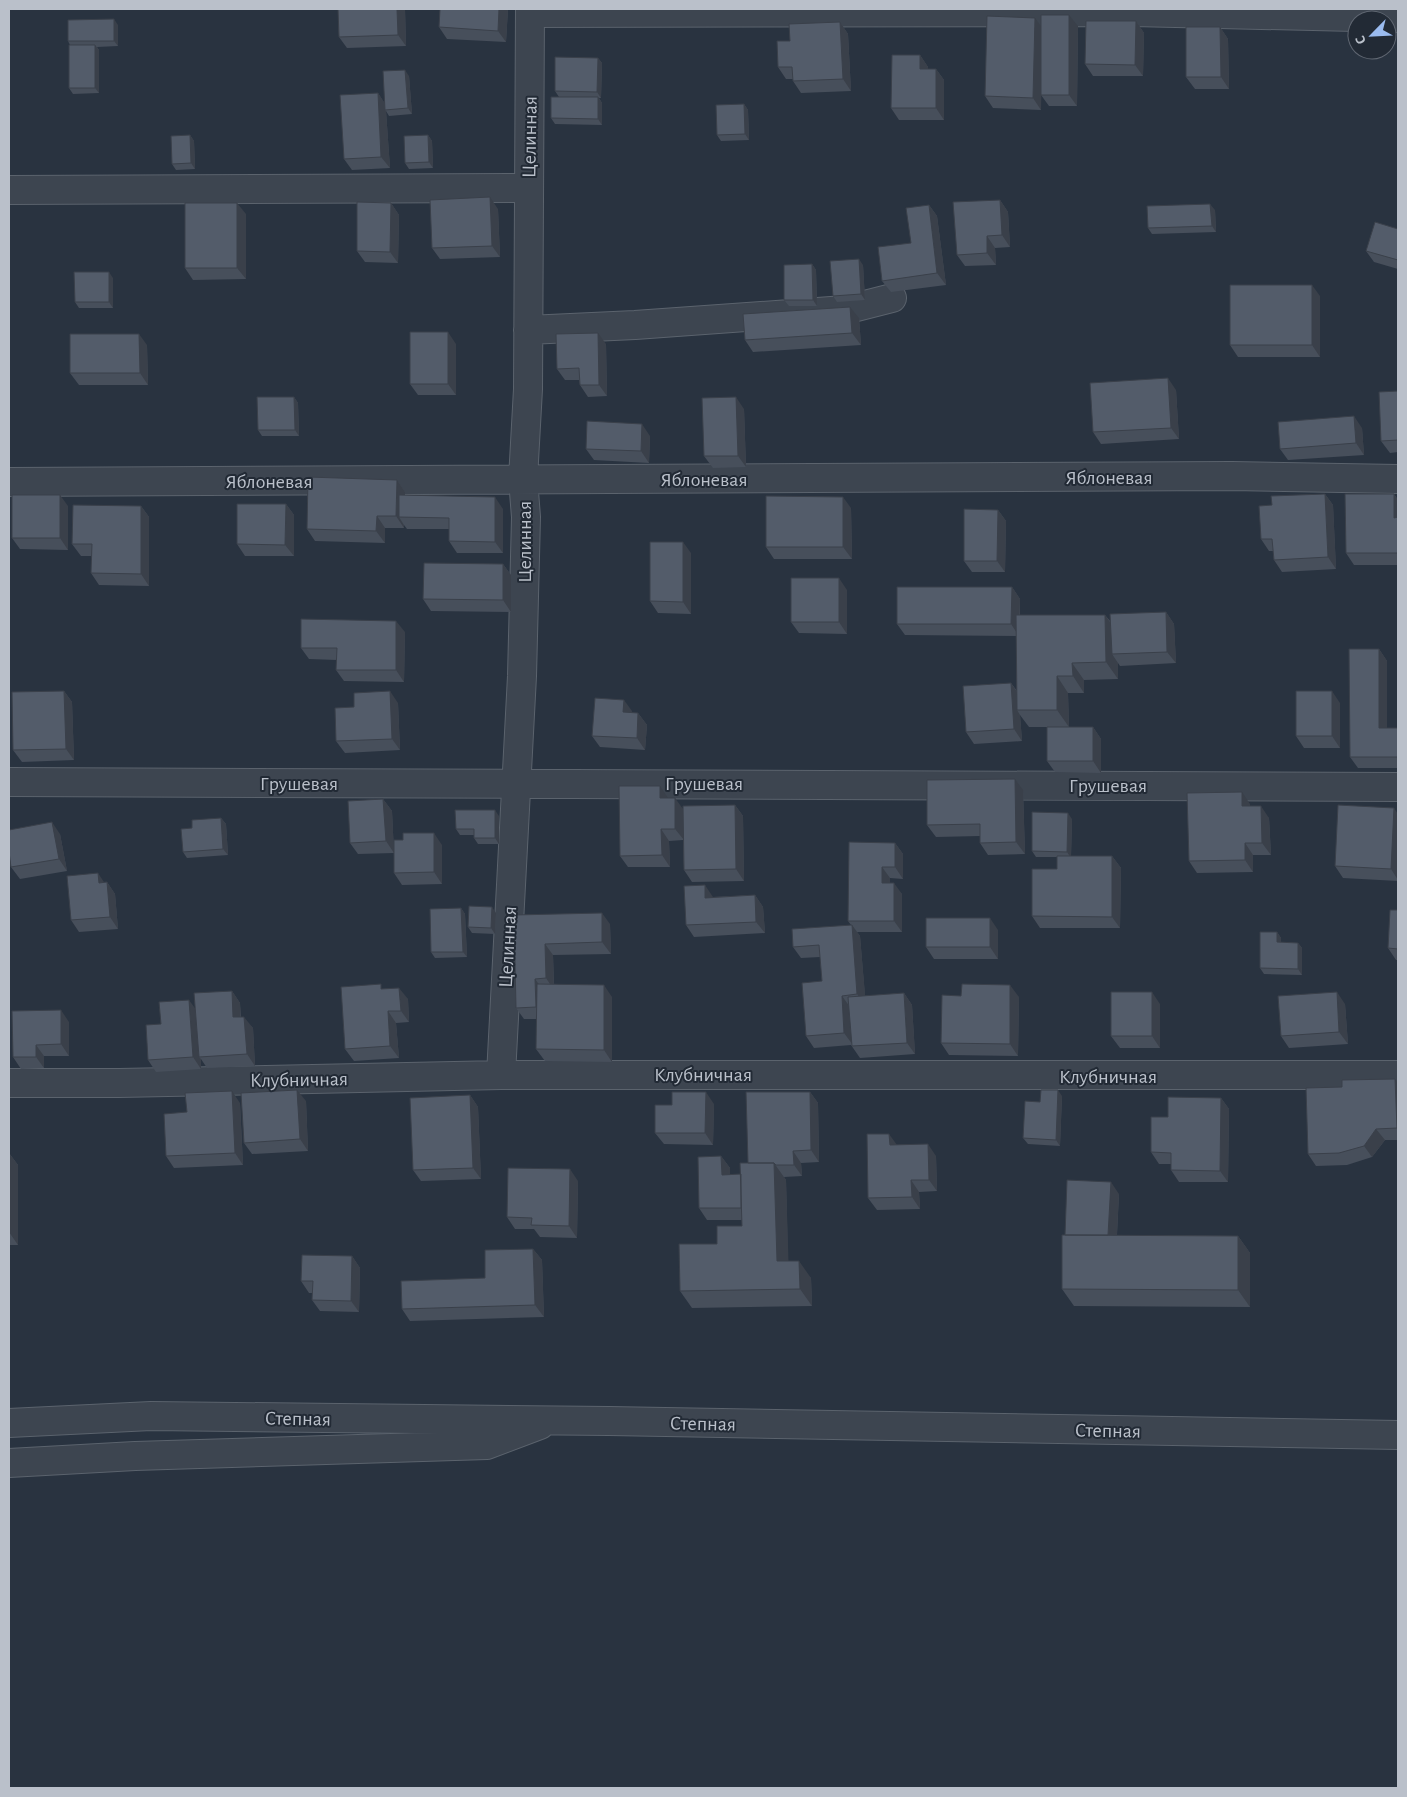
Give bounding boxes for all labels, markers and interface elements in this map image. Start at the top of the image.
north arrow [1347,10,1397,60]
text: С [1353,33,1369,46]
street label: Целинная [519,96,541,178]
street label: Яблоневая [1065,468,1153,488]
street label: Яблоневая [660,470,748,490]
street label: Яблоневая [225,472,313,492]
street label: Целинная [515,501,535,583]
street label: Грушевая [260,774,338,794]
street label: Грушевая [665,774,743,794]
street label: Грушевая [1069,776,1147,796]
street label: Целинная [496,906,520,989]
street label: Клубничная [654,1065,752,1085]
street label: Клубничная [1059,1067,1157,1087]
street label: Клубничная [250,1069,348,1091]
street label: Степная [265,1408,331,1430]
street label: Степная [670,1413,736,1435]
street label: Степная [1075,1420,1141,1442]

